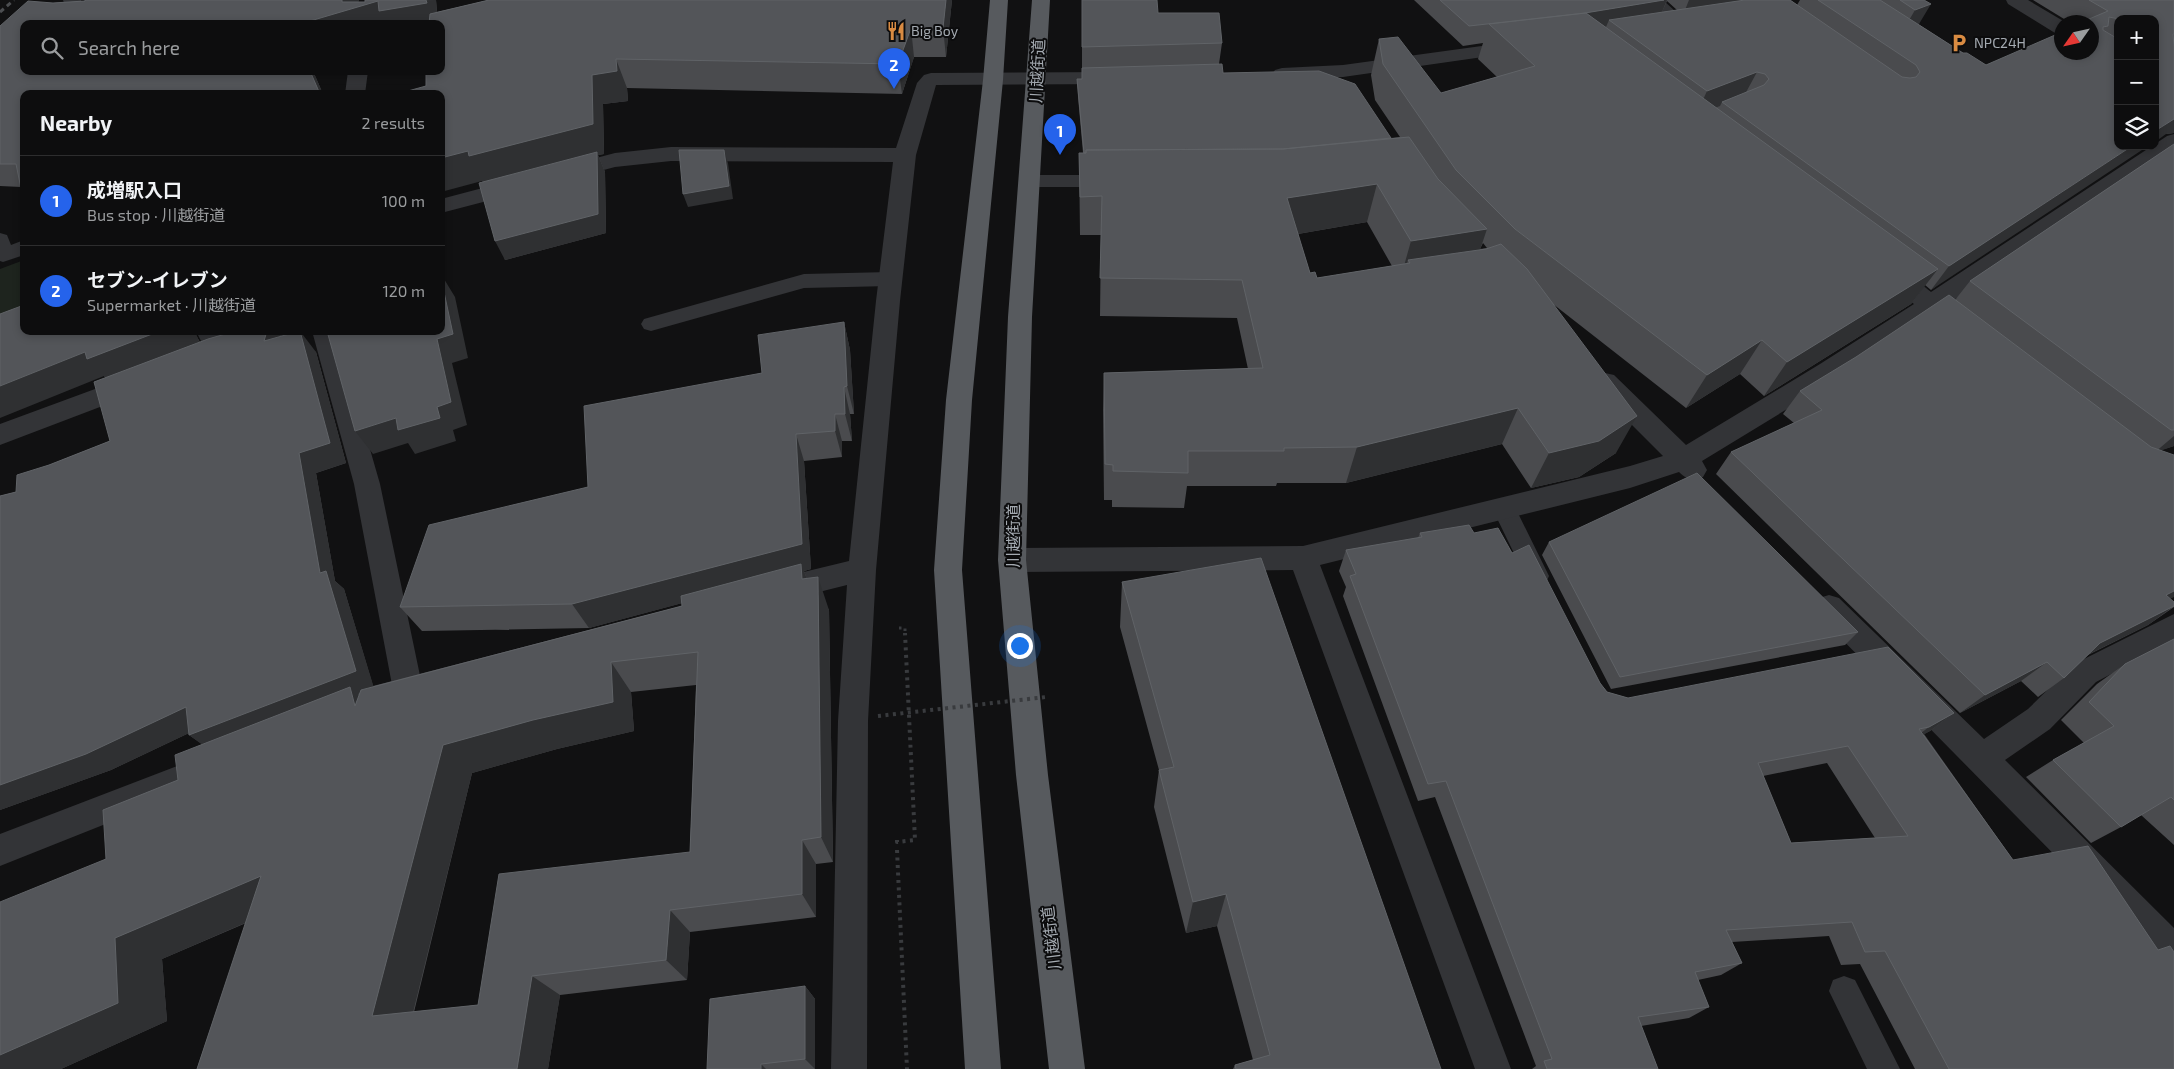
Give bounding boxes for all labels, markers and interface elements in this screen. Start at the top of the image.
north arrow [2054,15,2099,60]
map controls [2114,15,2159,150]
button: + [2114,15,2159,60]
search box [20,20,445,75]
restaurant icon: Big Boy [885,20,907,42]
place label: Big Boy [911,22,959,39]
parking icon: NPC24H [1948,32,1970,54]
icon: search [38,34,66,62]
place label: NPC24H [1974,34,2026,51]
text: Search here [78,36,180,59]
street label: 川越街道 [1025,39,1048,103]
pin: 2 [878,48,910,89]
button: − [2114,60,2159,105]
button: layers [2114,105,2159,150]
text: Nearby [40,110,112,135]
text: 2 results [362,113,425,132]
pin: 1 [1044,114,1076,155]
text: 成増駅入口 [87,178,182,201]
text: 1 [53,191,59,210]
text: 100 m [382,191,425,210]
text: Bus stop · 川越街道 [87,205,225,224]
text: セブン-イレブン [87,268,228,291]
text: 2 [51,281,61,300]
text: 120 m [382,281,425,300]
text: Supermarket · 川越街道 [87,295,256,314]
street label: 川越街道 [1003,504,1022,568]
your location [1007,633,1033,659]
street label: 川越街道 [1037,905,1064,971]

